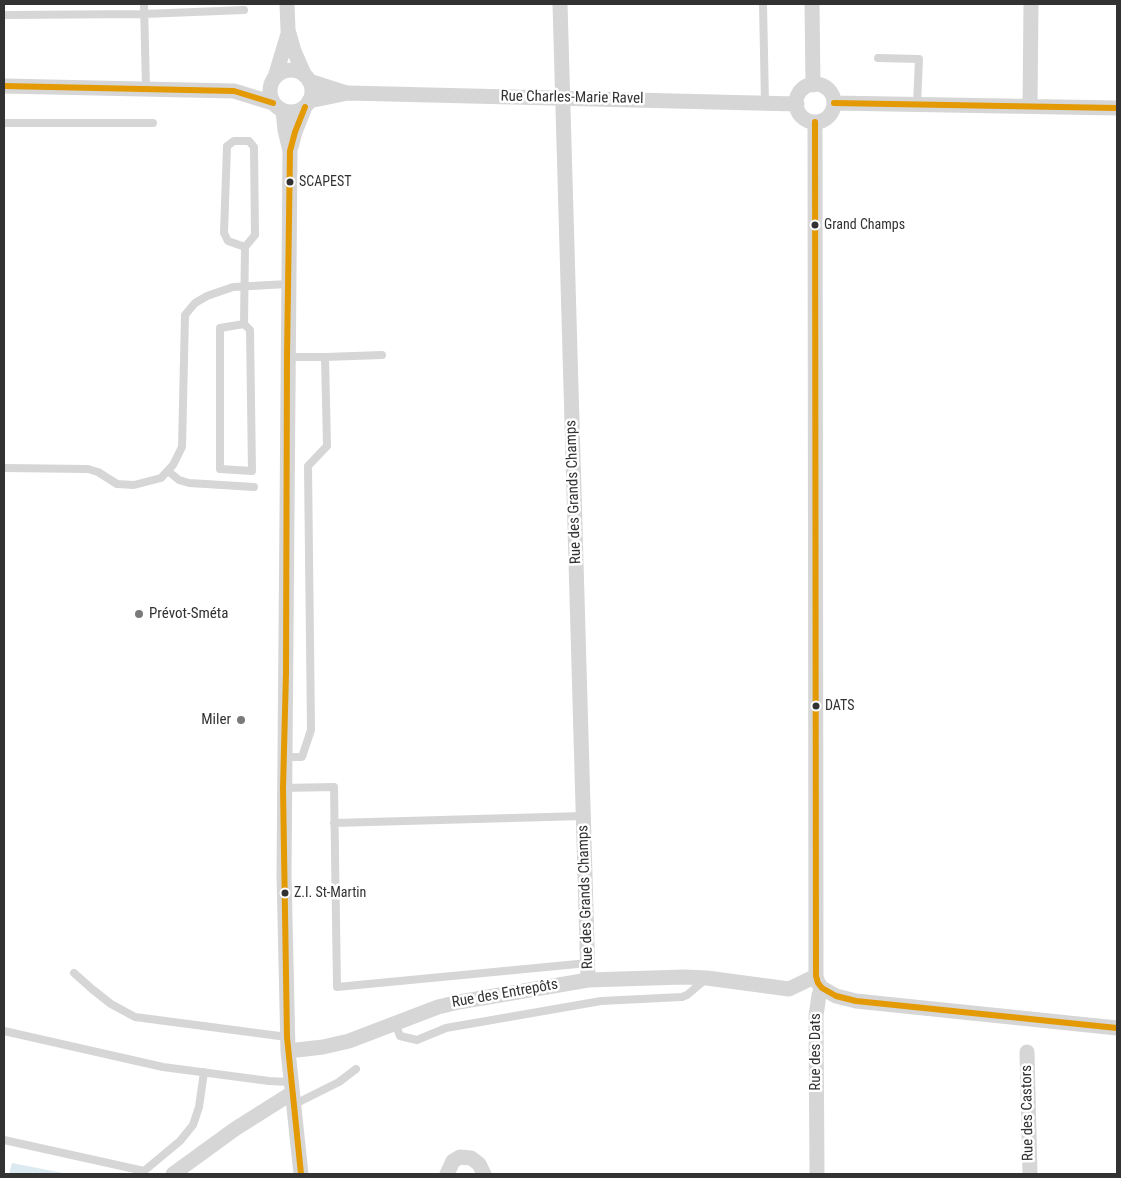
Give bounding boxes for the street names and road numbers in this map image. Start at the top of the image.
street label: Rue Charles-Marie Ravel [500,88,644,108]
street label: Rue des Grands Champs [562,420,586,564]
street label: Rue des Grands Champs [574,825,598,969]
street label: Rue des Entrepôts [451,976,559,1012]
street label: Rue des Dats [807,1013,825,1091]
street label: Rue des Castors [1018,1065,1038,1161]

